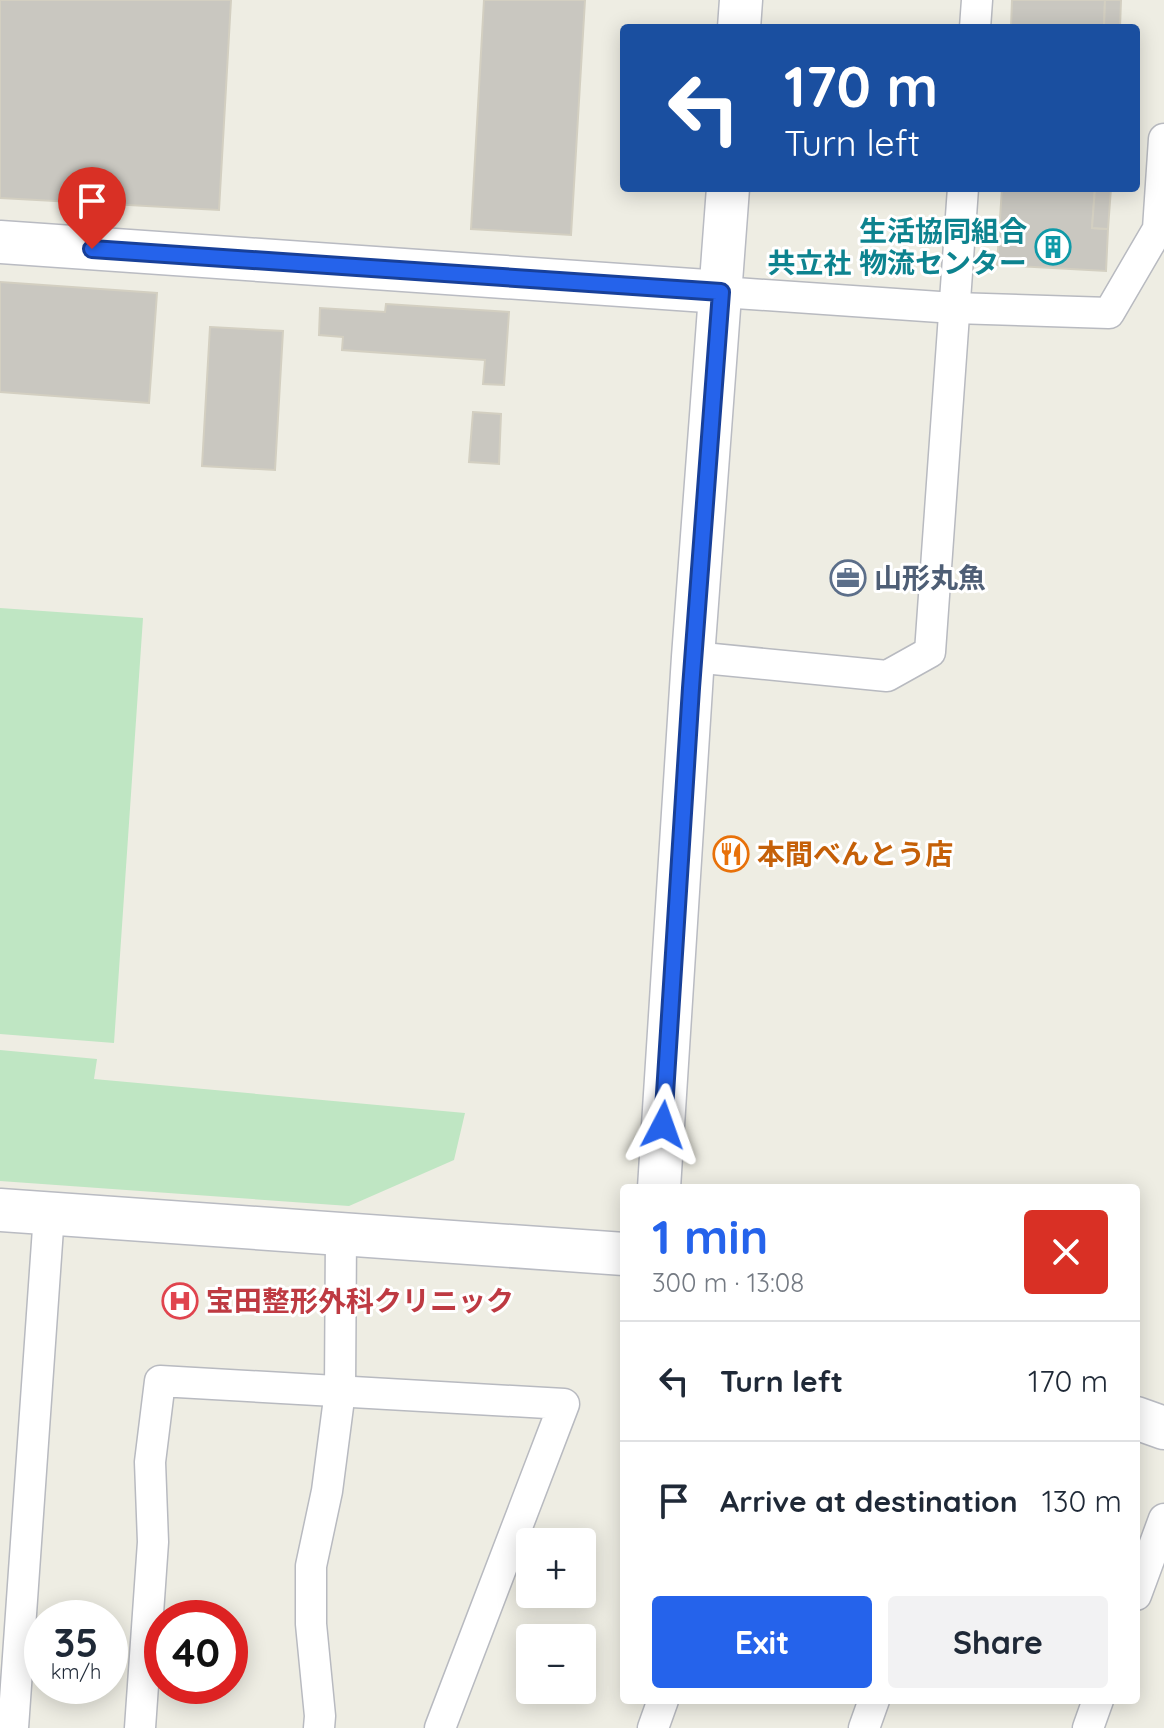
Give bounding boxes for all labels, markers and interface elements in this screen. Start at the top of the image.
text: 170 m [784,51,938,121]
icon: left [652,56,756,160]
text: Turn left [784,120,920,165]
pin [58,167,126,249]
icon: arrive [70,179,114,223]
place label: 生活協同組合 共立社 物流センター [767,213,1027,280]
building icon: 生活協同組合 共立社 物流センター [1034,228,1072,266]
office icon: 山形丸魚 [829,559,867,597]
place label: 山形丸魚 [874,560,986,595]
restaurant icon: 本間べんとう店 [712,835,750,873]
place label: 本間べんとう店 [757,836,953,871]
position arrow [621,1083,705,1167]
text: 1 min [652,1206,768,1266]
button: close [1024,1210,1108,1294]
text: 300 m · 13:08 [652,1266,804,1299]
hospital icon: 宝田整形外科クリニック [161,1282,199,1320]
place label: 宝田整形外科クリニック [206,1283,514,1318]
icon: left [652,1359,696,1403]
text: Turn left [720,1362,843,1400]
text: 170 m [1028,1362,1108,1400]
icon: arrive [652,1479,696,1523]
text: Arrive at destination [720,1482,1018,1520]
text: 130 m [1042,1482,1122,1520]
map controls [516,1528,596,1704]
button: + [516,1528,596,1608]
button: Exit [652,1596,872,1688]
button: Share [888,1596,1108,1688]
speed limit sign: 40 [144,1600,248,1704]
text: 35 [54,1617,98,1667]
button: − [516,1624,596,1704]
text: km/h [51,1659,101,1684]

